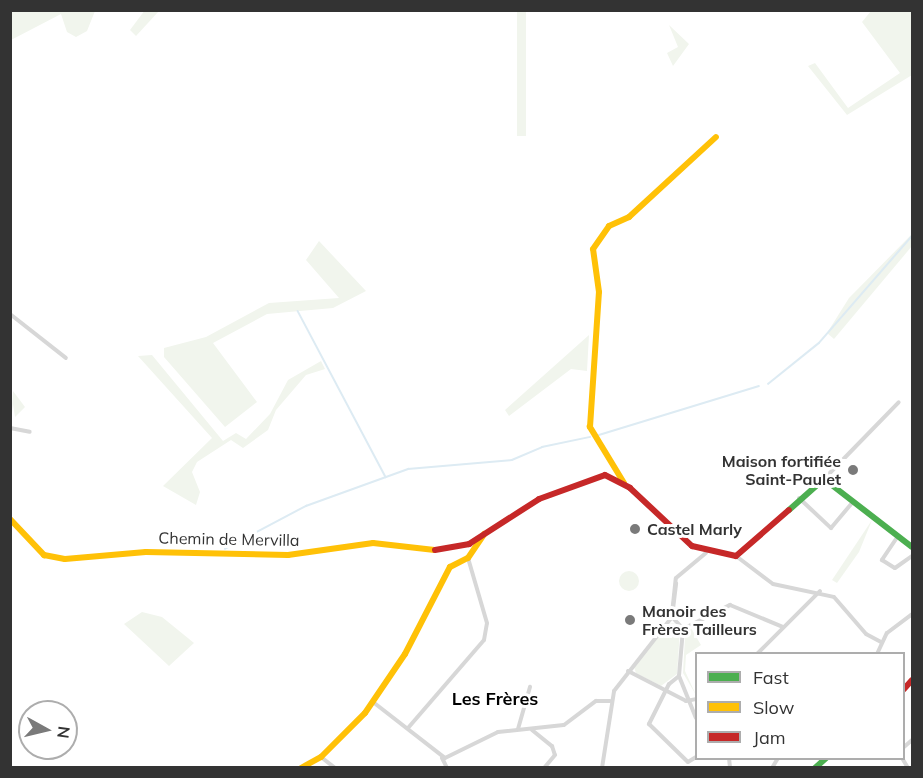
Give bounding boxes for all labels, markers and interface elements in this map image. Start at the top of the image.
place label: Maison fortifiée Saint-Paulet [722,451,841,489]
marker: Maison fortifiée Saint-Paulet [846,463,860,477]
place label: Castel Marly [647,519,742,539]
marker: Castel Marly [628,522,642,536]
street label: Chemin de Mervilla [158,528,300,550]
place label: Manoir des Frères Tailleurs [642,601,757,639]
marker: Manoir des Frères Tailleurs [623,613,637,627]
legend [695,652,905,760]
text: Fast [753,666,789,689]
district label: Les Frères [452,688,538,710]
text: Slow [753,696,794,719]
north arrow [18,700,78,760]
text: N [53,725,75,740]
text: Jam [753,726,786,749]

